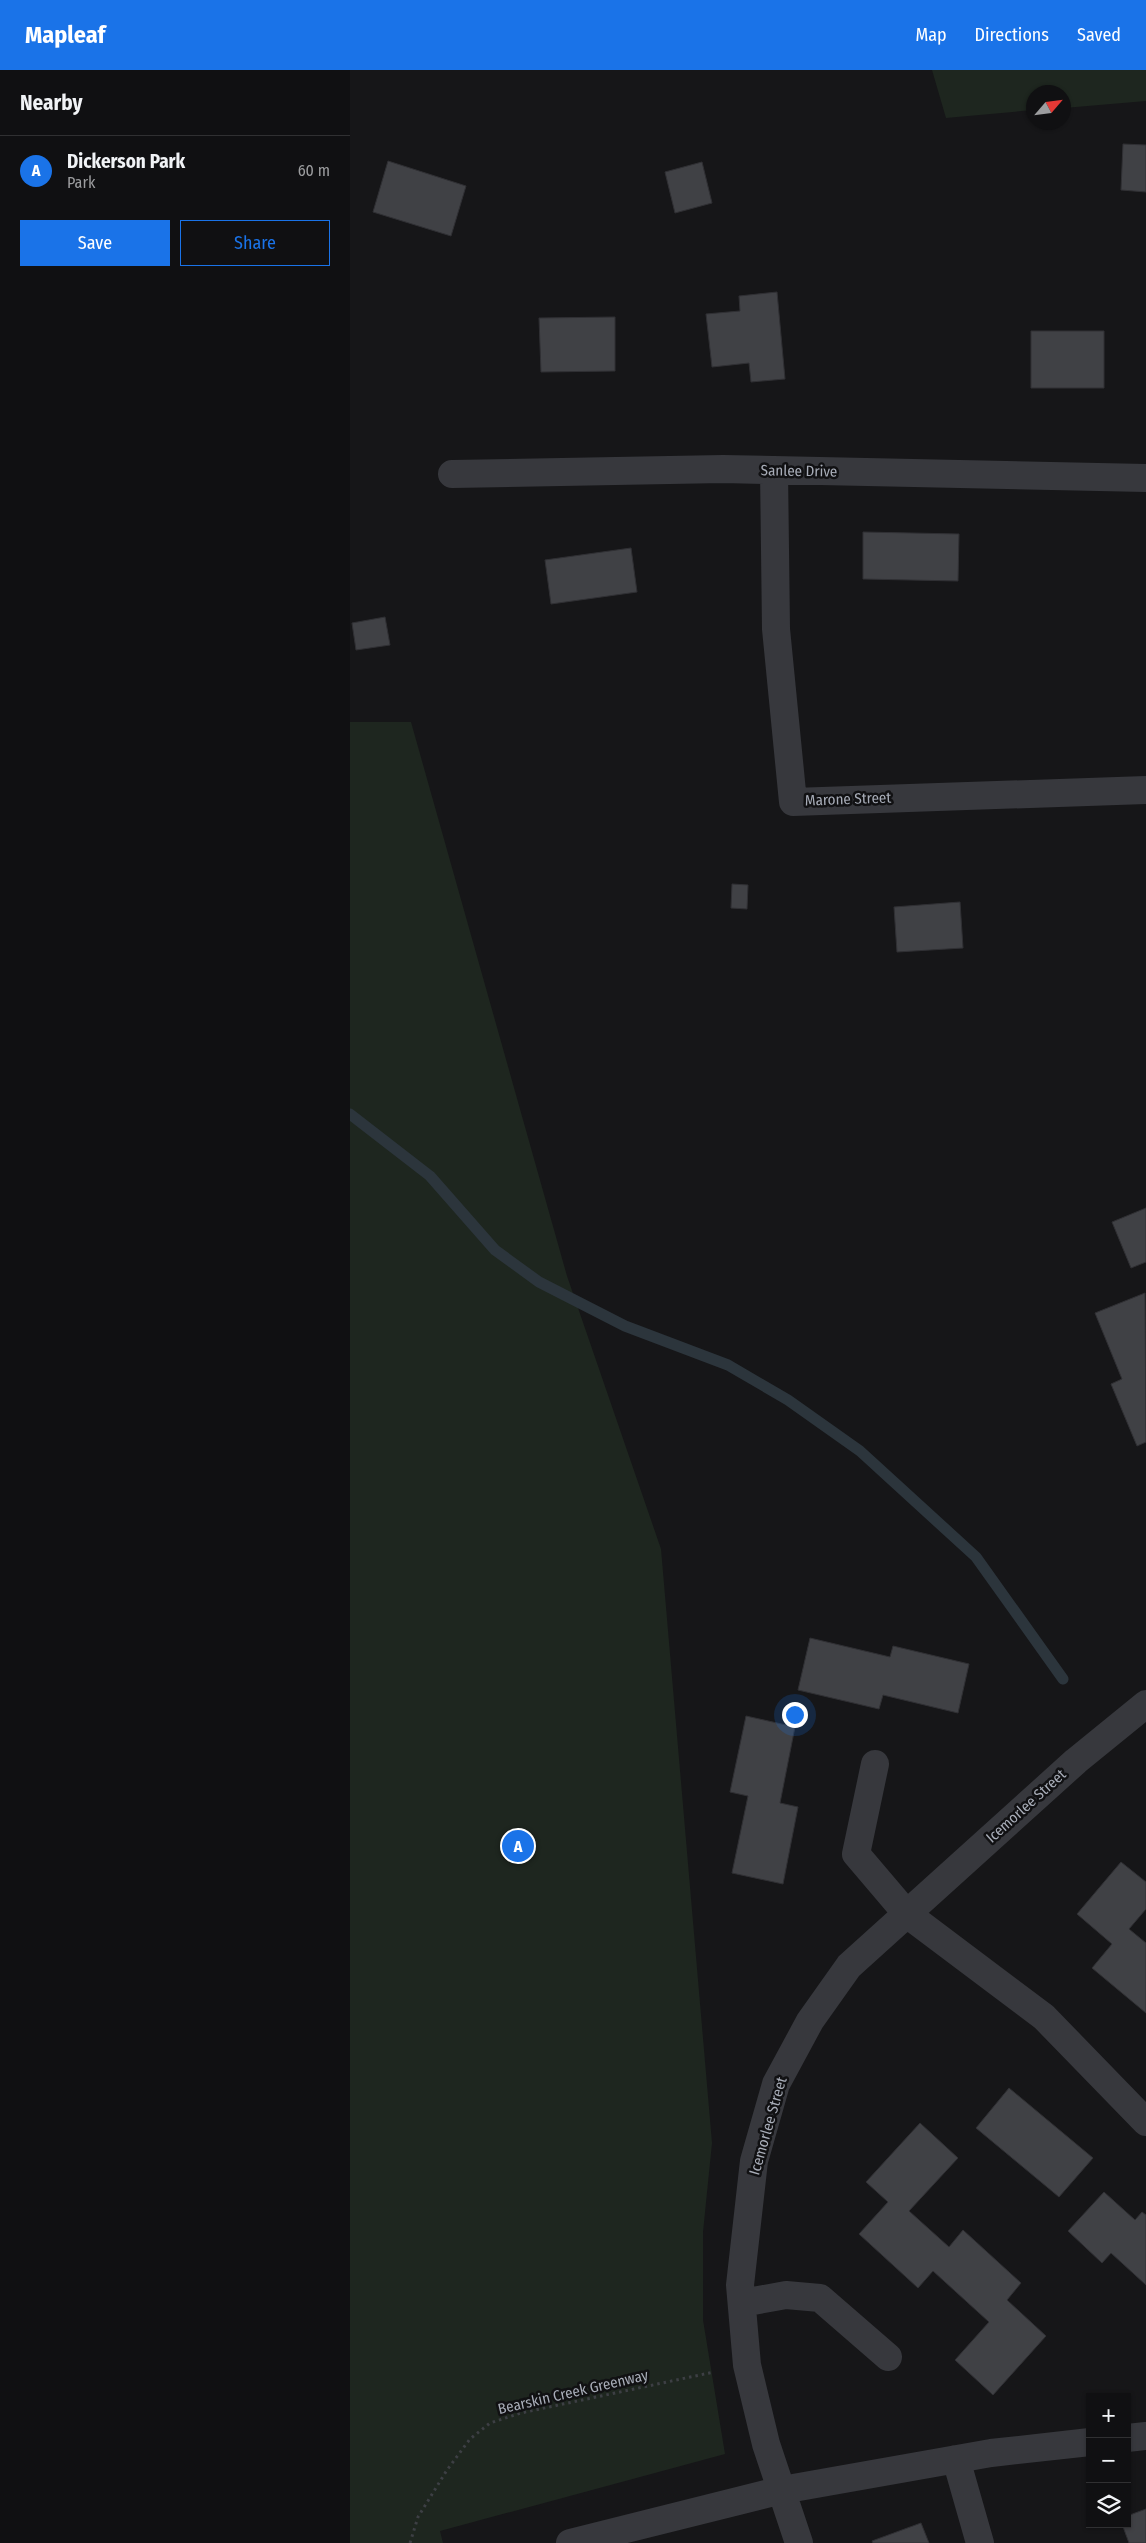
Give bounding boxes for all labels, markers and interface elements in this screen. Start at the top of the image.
text: Mapleaf [25,21,105,49]
text: Map [915,24,947,46]
text: Directions [975,24,1049,46]
text: Saved [1077,24,1121,46]
north arrow [1026,85,1071,130]
text: Nearby [20,90,82,116]
text: Dickerson Park [67,150,185,173]
text: A [32,161,40,180]
text: 60 m [298,161,330,180]
text: Park [67,173,95,192]
button: Save [20,220,170,266]
button: Share [180,220,330,266]
street label: Sanlee Drive [761,461,837,481]
street label: Marone Street [804,788,892,810]
your location [782,1702,808,1728]
street label: Icemorlee Street [982,1765,1070,1847]
pin: A [502,1827,534,1865]
street label: Icemorlee Street [745,2075,791,2177]
street label: Bearskin Creek Greenway [496,2366,650,2418]
map controls [1086,2393,1131,2528]
button: + [1086,2393,1131,2438]
button: − [1086,2438,1131,2483]
button: layers [1086,2483,1131,2528]

